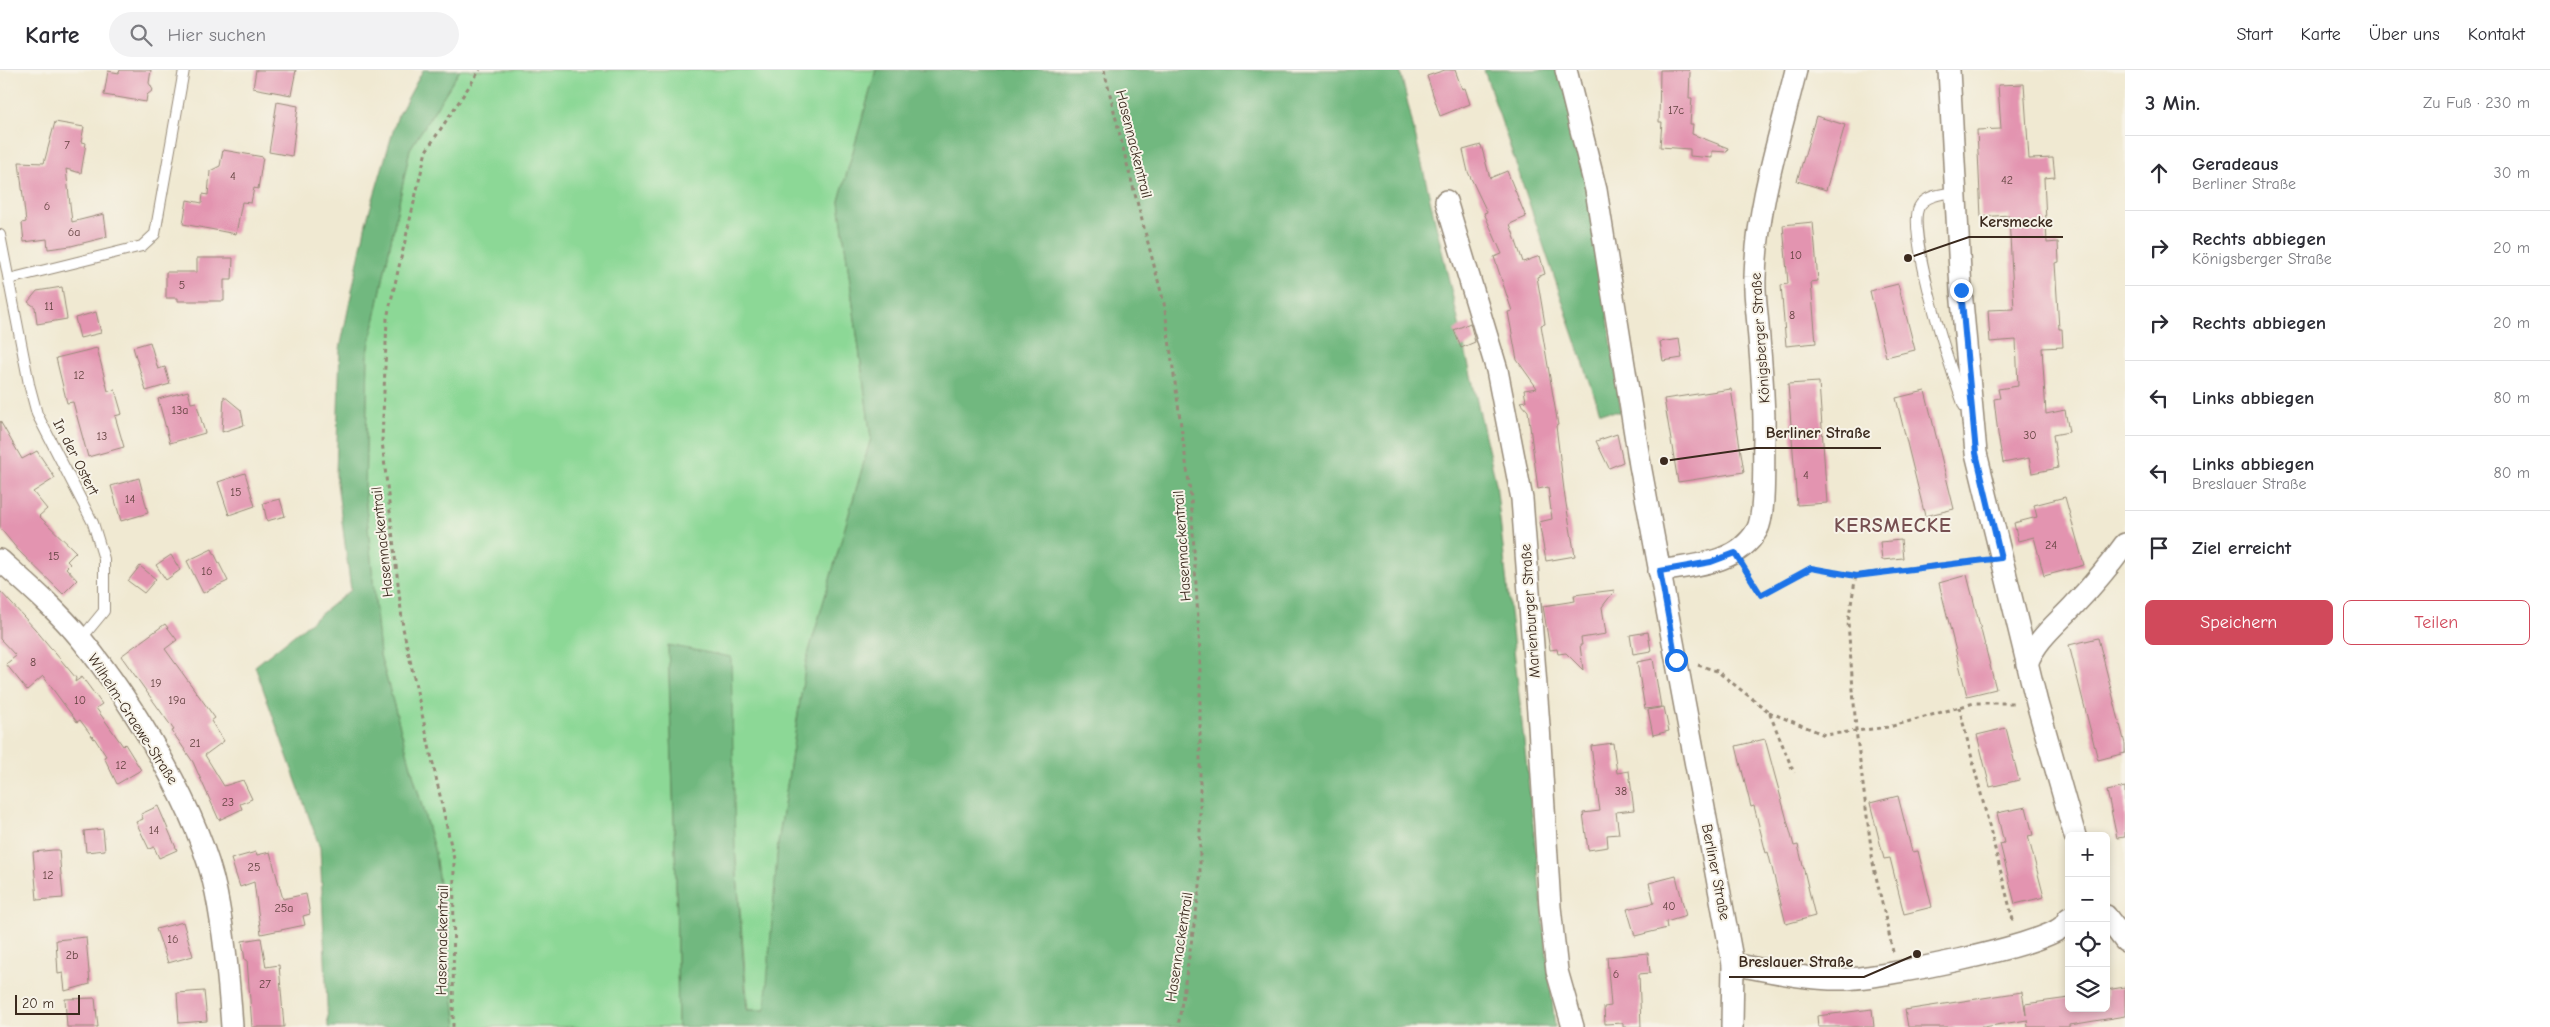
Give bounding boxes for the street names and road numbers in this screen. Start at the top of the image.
street label: Hasennackentrail [1112,88,1156,200]
street label: Königsberger Straße [1746,272,1774,404]
street label: In der Ostert [49,416,103,499]
street label: Hasennackentrail [367,486,397,598]
street label: Hasennackentrail [1169,490,1195,602]
street label: Marienburger Straße [1516,543,1544,679]
street label: Wilhelm-Graewe-Straße [84,650,182,788]
street label: Berliner Straße [1698,822,1734,922]
street label: Hasennackentrail [432,884,452,996]
street label: Hasennackentrail [1161,891,1197,1003]

